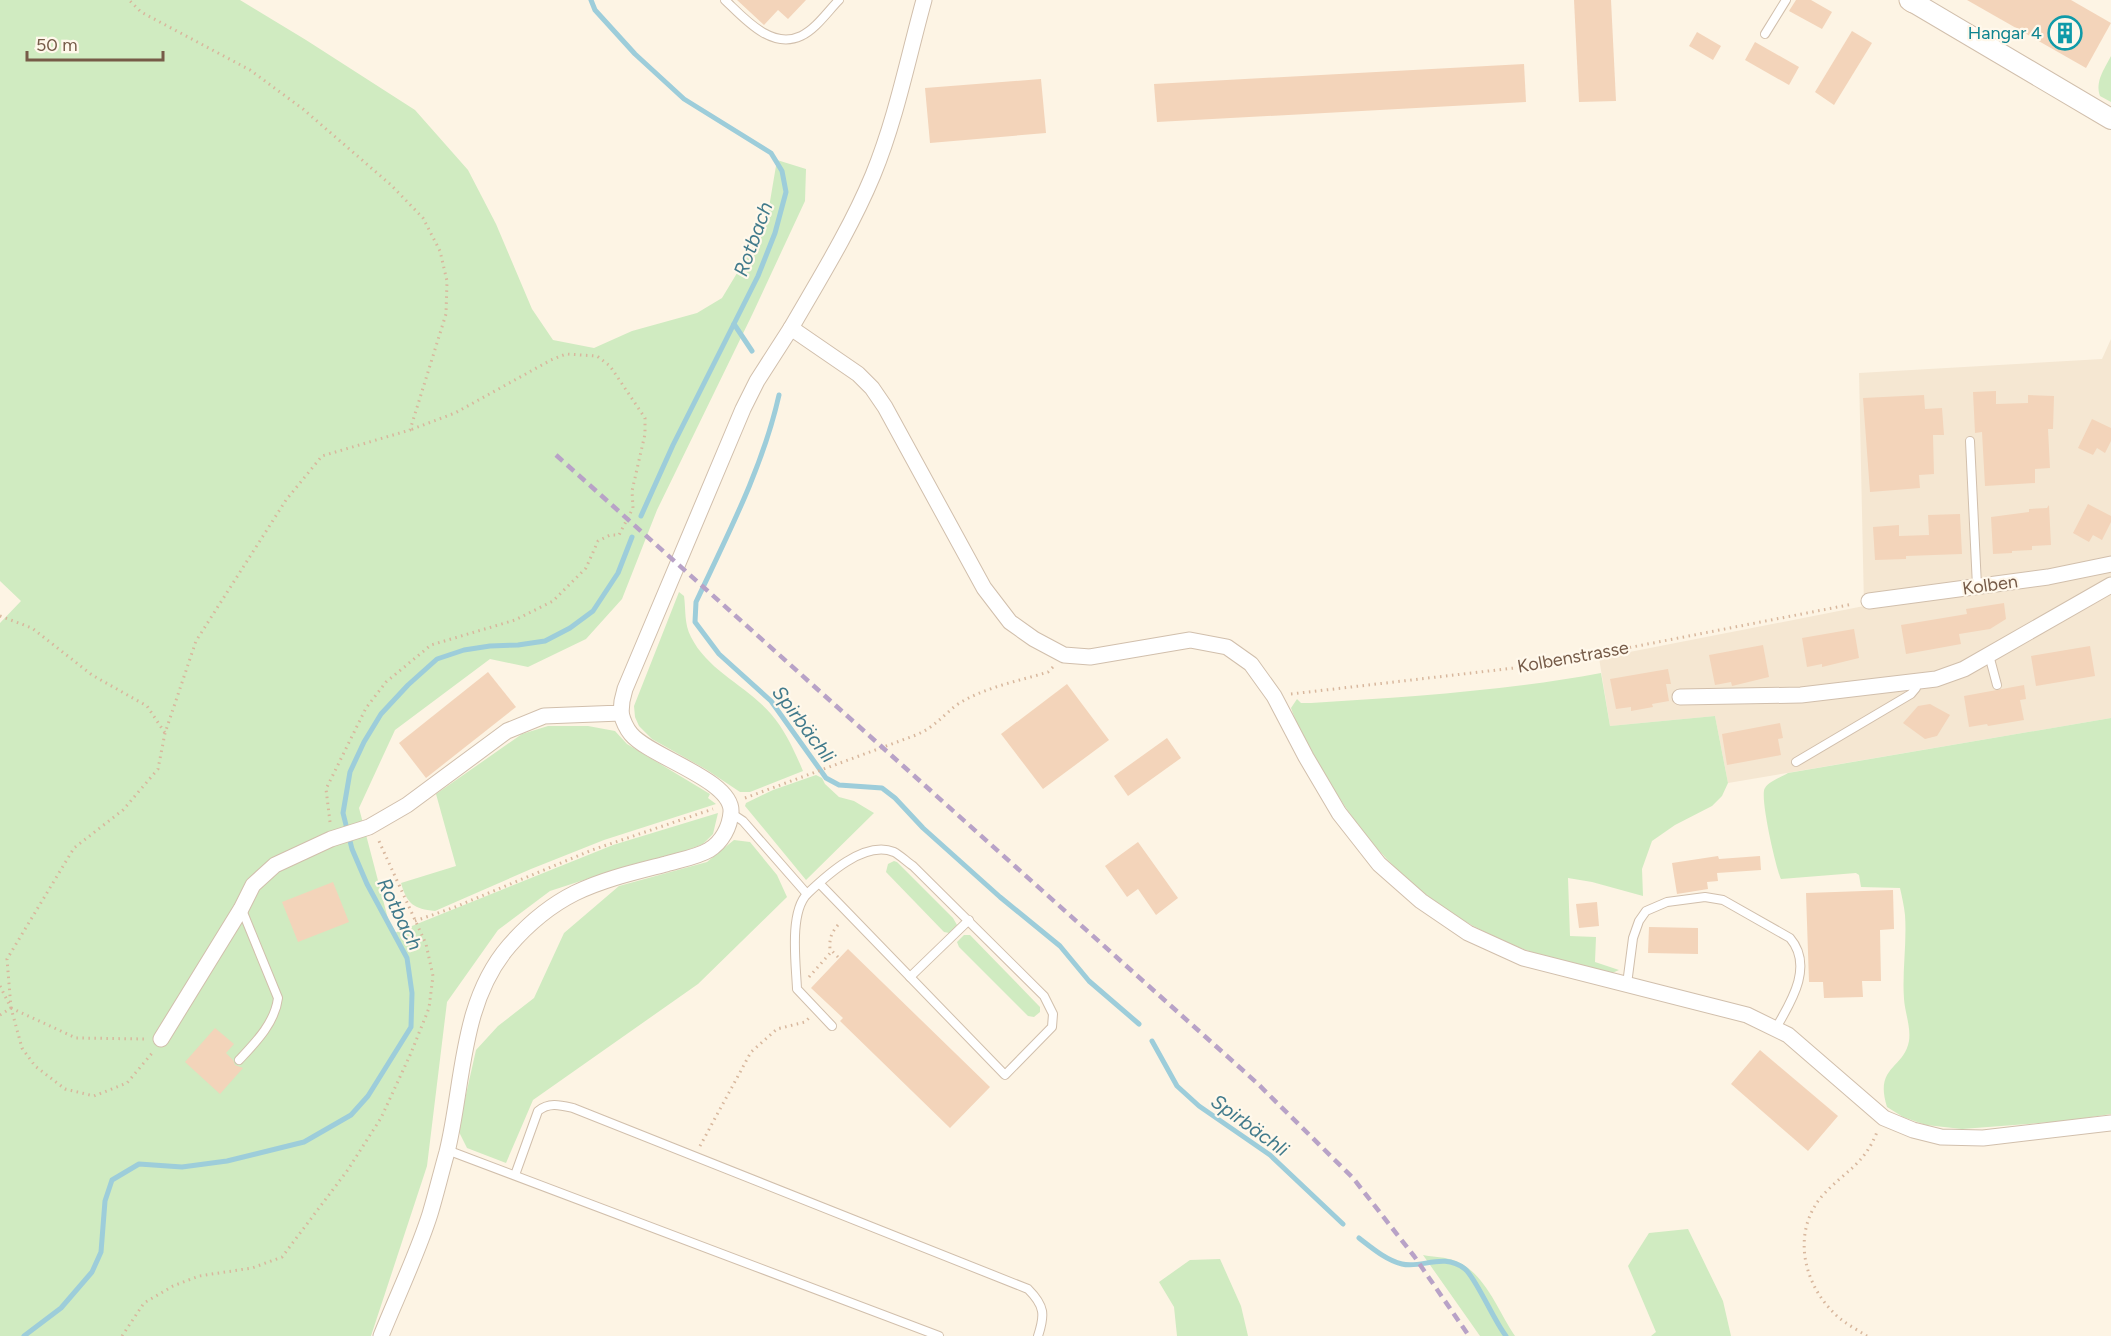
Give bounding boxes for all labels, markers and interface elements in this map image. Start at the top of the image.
building icon: Hangar 4 [2047,15,2083,51]
place label: Hangar 4 [1968,22,2042,44]
scale bar [27,24,164,62]
text: 50 m [36,34,78,56]
water label: Rotbach [728,199,778,279]
street label: Kolben [1961,570,2019,600]
street label: Kolbenstrasse [1516,636,1631,678]
water label: Spirbächli [767,681,841,768]
water label: Rotbach [372,874,428,954]
water label: Spirbächli [1206,1089,1294,1161]

